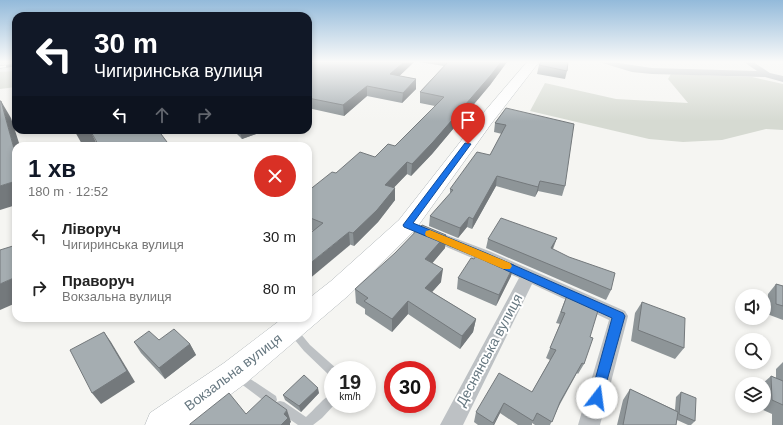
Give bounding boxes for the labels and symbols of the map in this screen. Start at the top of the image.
pin [451,103,485,144]
street label: Деснянська вулиця [453,291,525,409]
street label: Вокзальна вулиця [181,330,285,414]
speed limit sign: 30 [384,361,436,413]
position arrow [576,377,618,419]

